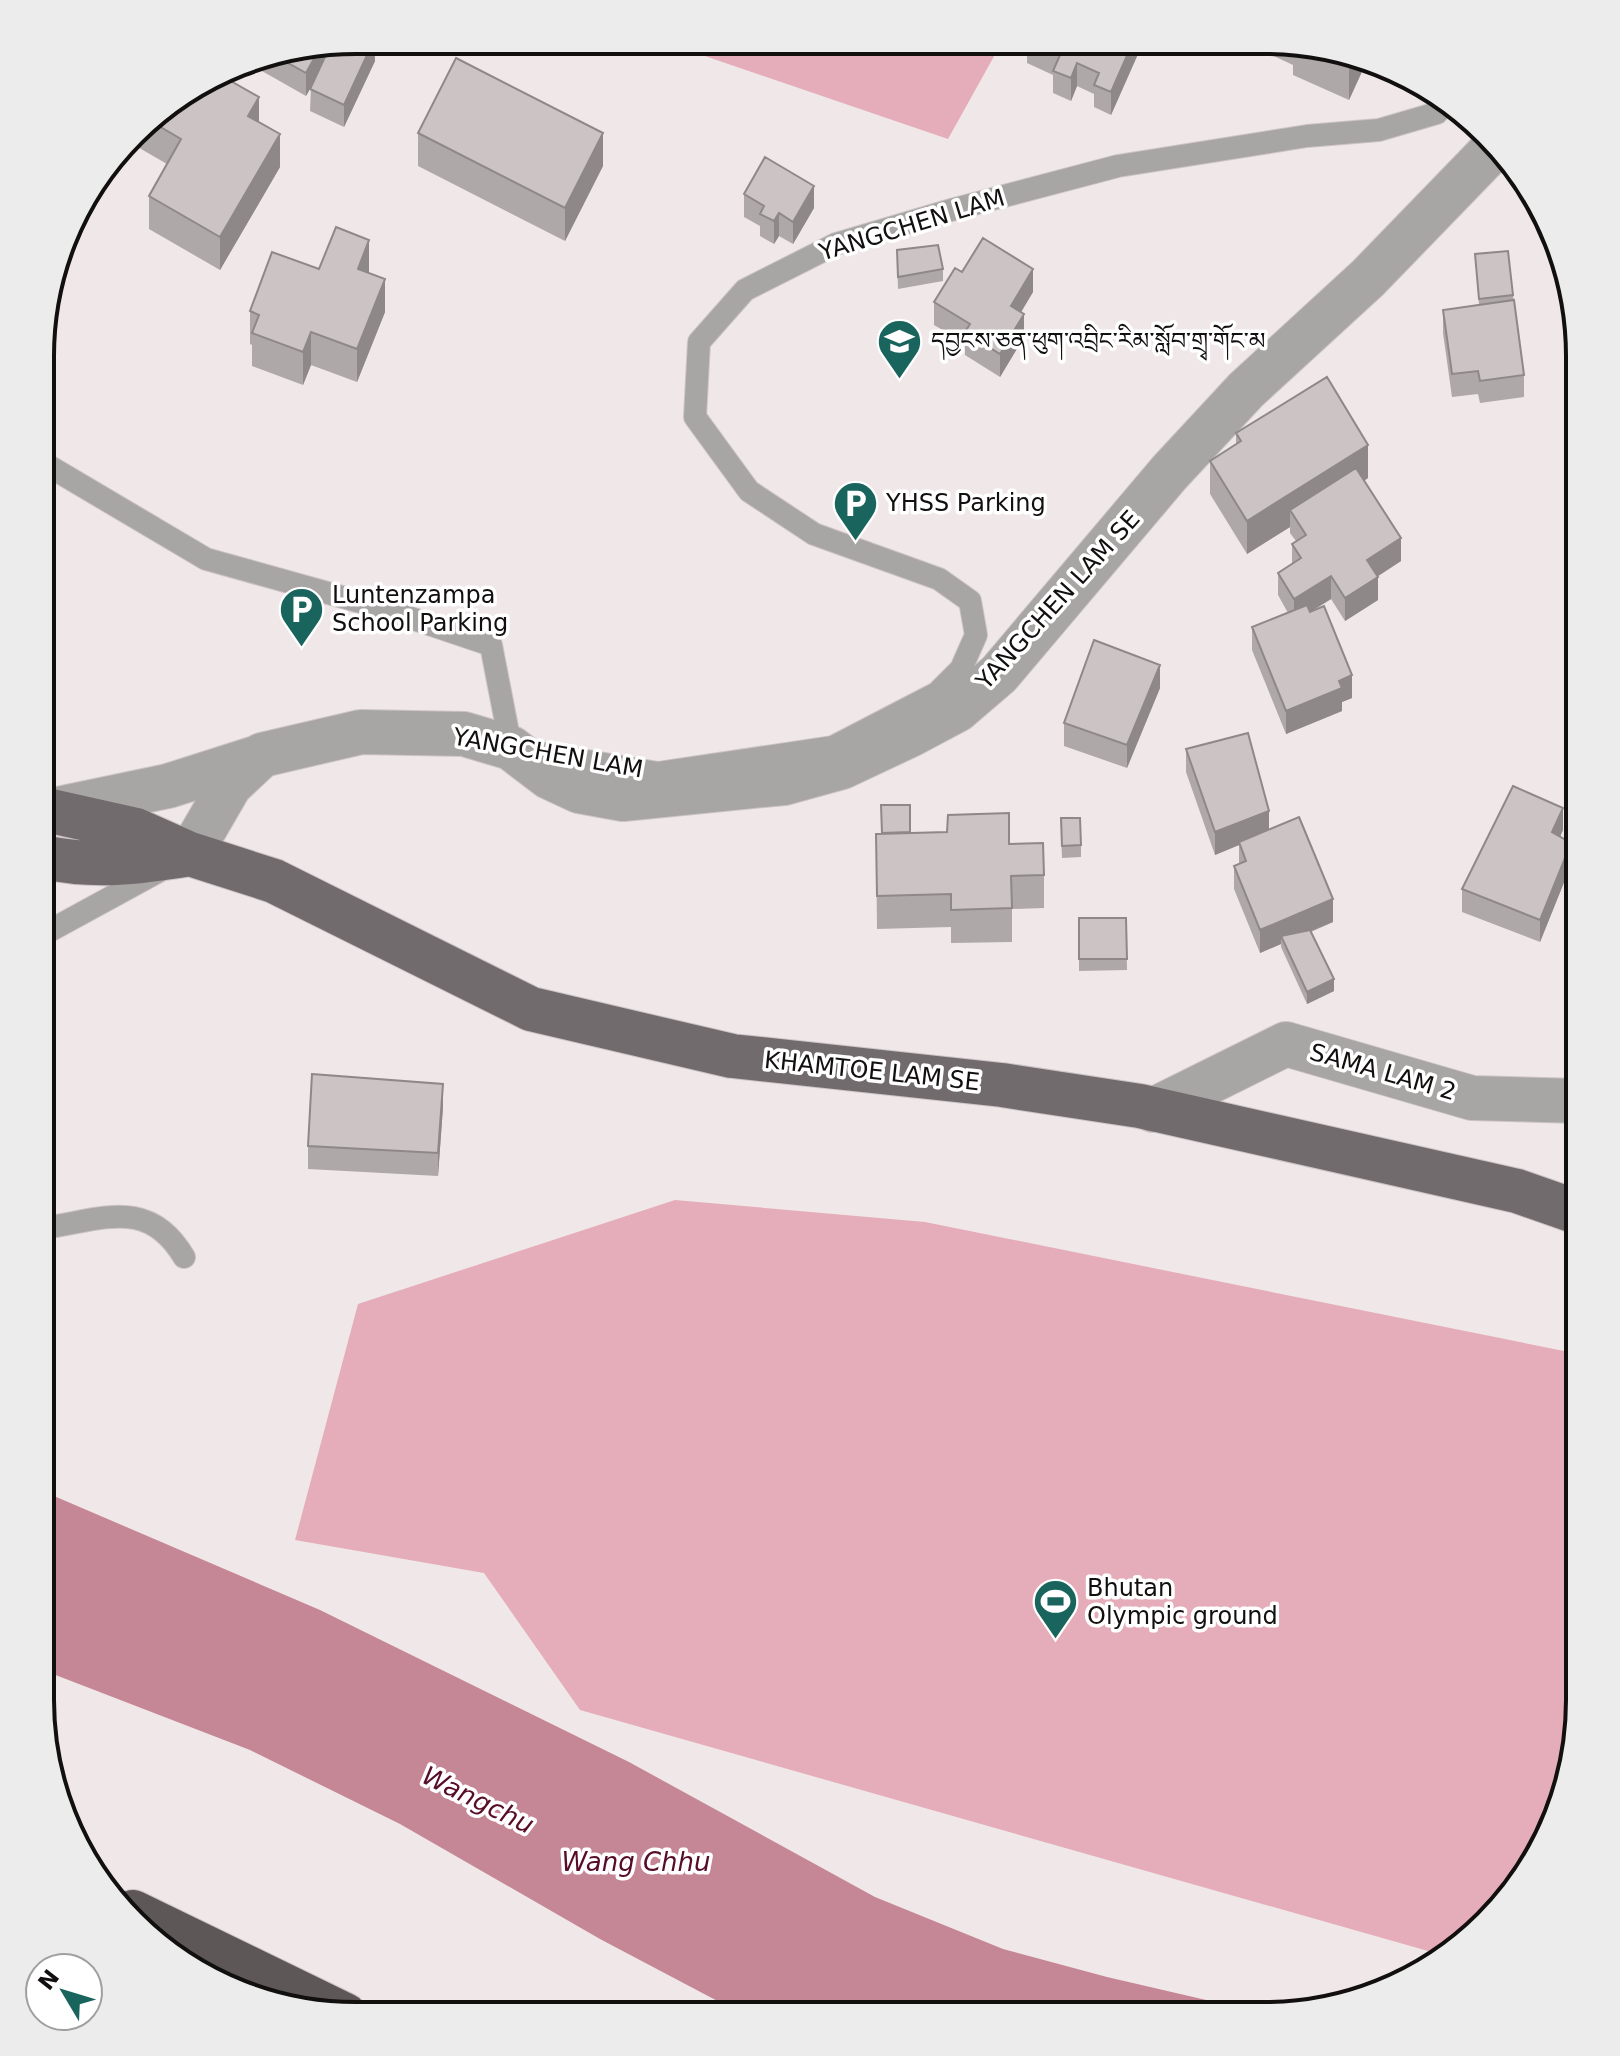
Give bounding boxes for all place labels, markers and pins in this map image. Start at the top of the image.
school or university icon: དབྱངས་ཅན་ཕུག་འབྲིང་རིམ་སློབ་གྲྭ་གོང་མ [876,317,924,380]
place label: དབྱངས་ཅན་ཕུག་འབྲིང་རིམ་སློབ་གྲྭ་གོང་མ [931,323,1266,361]
parking icon: YHSS Parking [831,479,879,542]
place label: YHSS Parking [885,489,1046,517]
place label: Luntenzampa School Parking [332,581,508,637]
parking icon: Luntenzampa School Parking [277,585,325,648]
place label: Bhutan Olympic ground [1087,1574,1278,1630]
sports icon: Bhutan Olympic ground [1032,1578,1080,1641]

